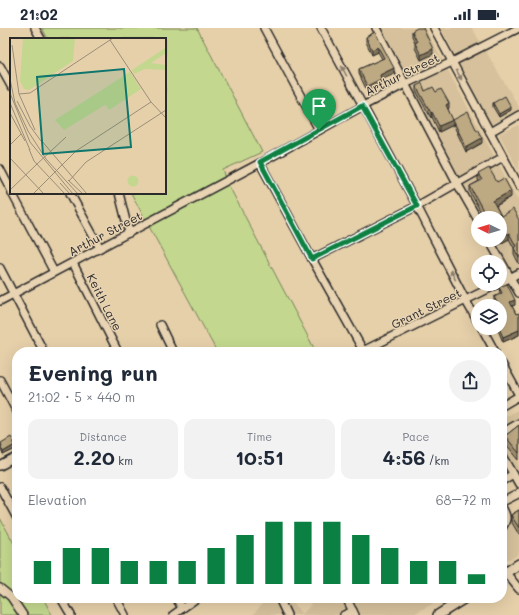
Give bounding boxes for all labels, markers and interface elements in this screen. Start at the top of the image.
text: 21:02 [20,4,58,24]
inset map [10,38,166,194]
street label: Arthur Street [362,49,442,99]
one-way arrow [341,65,347,77]
one-way arrow [456,69,462,80]
pin [302,89,336,130]
icon: arrive [308,95,330,117]
street label: Arthur Street [65,207,145,259]
north arrow [471,211,507,247]
map controls [471,211,507,335]
button: locate [471,255,507,291]
one-way arrow [449,269,456,281]
street label: Keith Lane [84,271,126,333]
street label: Grant Street [388,284,464,332]
button: layers [471,299,507,335]
text: Evening run [28,358,158,387]
button: share [449,360,491,402]
text: 21:02 · 5 × 440 m [28,388,135,405]
text: Distance [79,429,127,444]
text: Time [247,429,272,444]
text: Pace [402,429,429,444]
text: 2.20 [73,444,115,470]
text: 10:51 [235,444,284,470]
text: 4:56 [382,444,425,470]
text: km [115,453,133,468]
text: /km [425,453,449,468]
text: Elevation [28,491,86,508]
text: 68–72 m [436,491,491,508]

